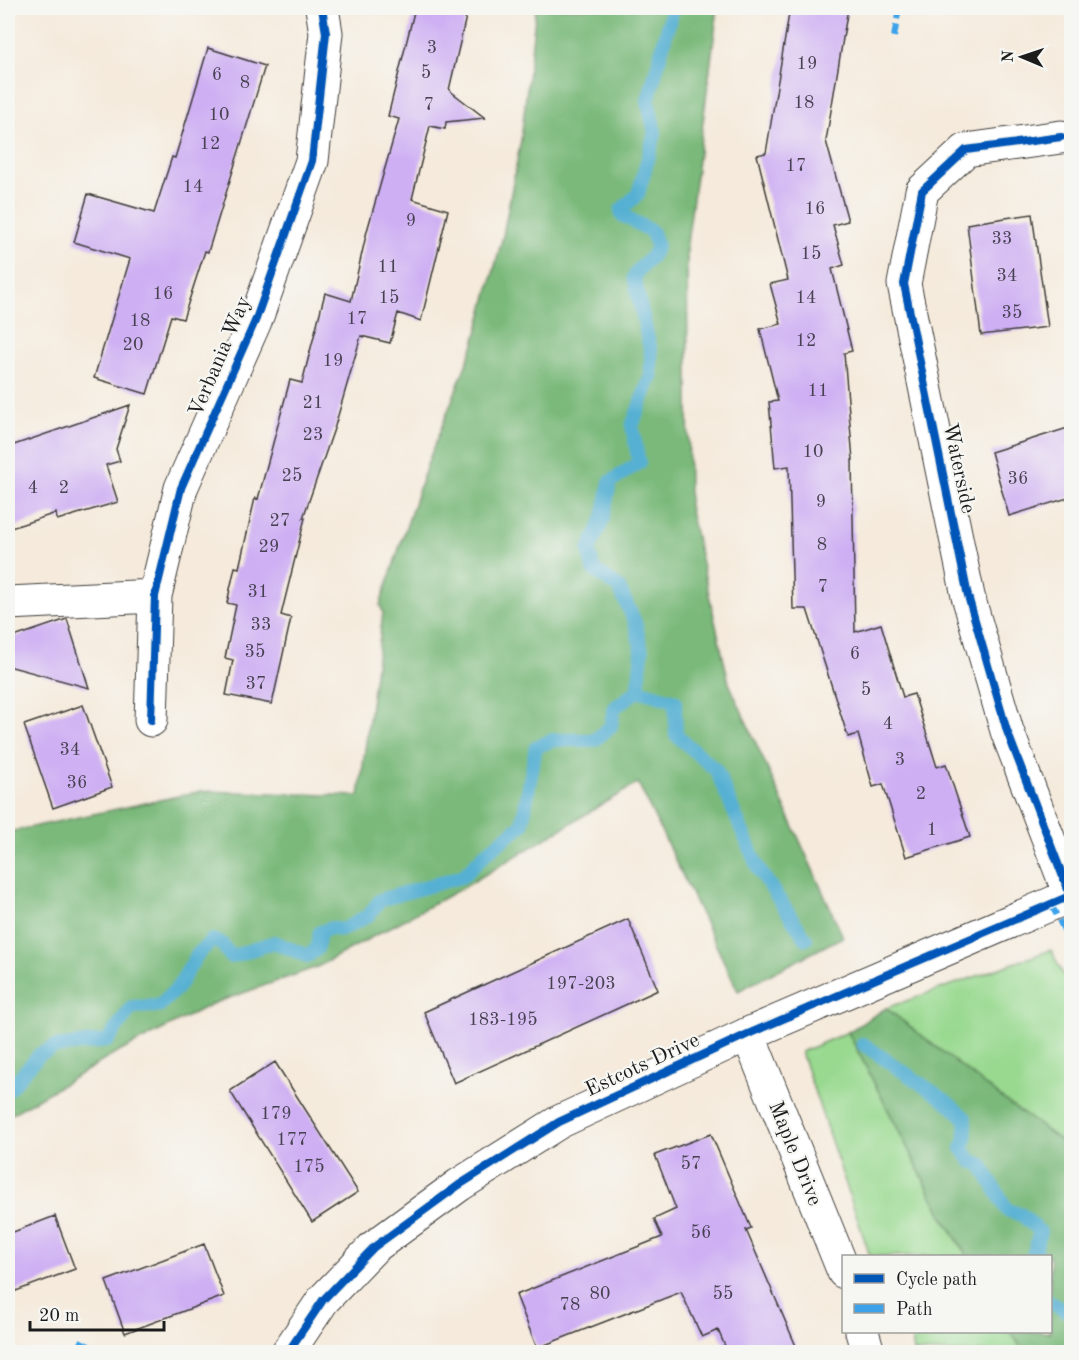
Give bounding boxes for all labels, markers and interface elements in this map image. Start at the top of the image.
north arrow [992,27,1052,87]
house number: 3 [427,39,437,57]
text: N [1001,49,1017,63]
house number: 19 [797,55,817,73]
house number: 5 [421,64,431,82]
house number: 6 [212,66,222,84]
house number: 8 [240,74,250,92]
house number: 18 [794,94,814,112]
house number: 7 [424,96,434,114]
house number: 10 [209,106,229,124]
house number: 12 [200,135,220,153]
house number: 17 [786,157,806,175]
house number: 14 [183,178,203,196]
house number: 16 [805,200,825,218]
house number: 9 [406,212,416,230]
house number: 33 [992,230,1012,248]
house number: 15 [801,245,821,263]
house number: 11 [378,258,398,276]
house number: 34 [997,267,1017,285]
house number: 16 [153,285,173,303]
house number: 15 [379,289,399,307]
house number: 14 [796,289,816,307]
street label: Verbania Way [186,293,255,420]
house number: 35 [1002,304,1022,322]
house number: 17 [347,310,367,328]
house number: 18 [130,312,150,330]
house number: 12 [796,332,816,350]
house number: 20 [123,336,143,354]
house number: 19 [323,352,343,370]
house number: 11 [808,382,828,400]
house number: 21 [303,394,323,412]
street label: Waterside [939,421,978,516]
house number: 23 [303,426,323,444]
house number: 10 [803,443,823,461]
house number: 25 [282,467,302,485]
house number: 36 [1008,470,1028,488]
house number: 4 [28,479,38,497]
house number: 2 [59,479,69,497]
house number: 9 [816,493,826,511]
house number: 27 [270,512,290,530]
house number: 8 [817,536,827,554]
house number: 29 [259,538,279,556]
house number: 7 [818,578,828,596]
house number: 31 [248,583,268,601]
house number: 33 [251,616,271,634]
house number: 35 [245,643,265,661]
house number: 6 [850,645,860,663]
house number: 37 [246,675,266,693]
house number: 5 [861,681,871,699]
house number: 4 [883,715,893,733]
house number: 34 [60,741,80,759]
house number: 3 [895,751,905,769]
house number: 36 [67,774,87,792]
house number: 2 [916,785,926,803]
house number: 1 [927,821,937,839]
house number: 197-203 [546,975,616,993]
house number: 183-195 [468,1011,538,1029]
street label: Estcots Drive [582,1030,703,1101]
street label: Maple Drive [764,1098,825,1209]
house number: 179 [260,1105,292,1123]
house number: 177 [276,1131,308,1149]
house number: 57 [681,1155,701,1173]
house number: 175 [293,1158,325,1176]
house number: 56 [691,1224,711,1242]
legend [842,1255,1052,1333]
text: Cycle path [896,1271,977,1289]
house number: 80 [590,1285,610,1303]
house number: 55 [713,1285,733,1303]
scale bar [30,1294,164,1332]
house number: 78 [560,1296,580,1314]
text: Path [896,1301,933,1319]
text: 20 m [39,1307,79,1325]

